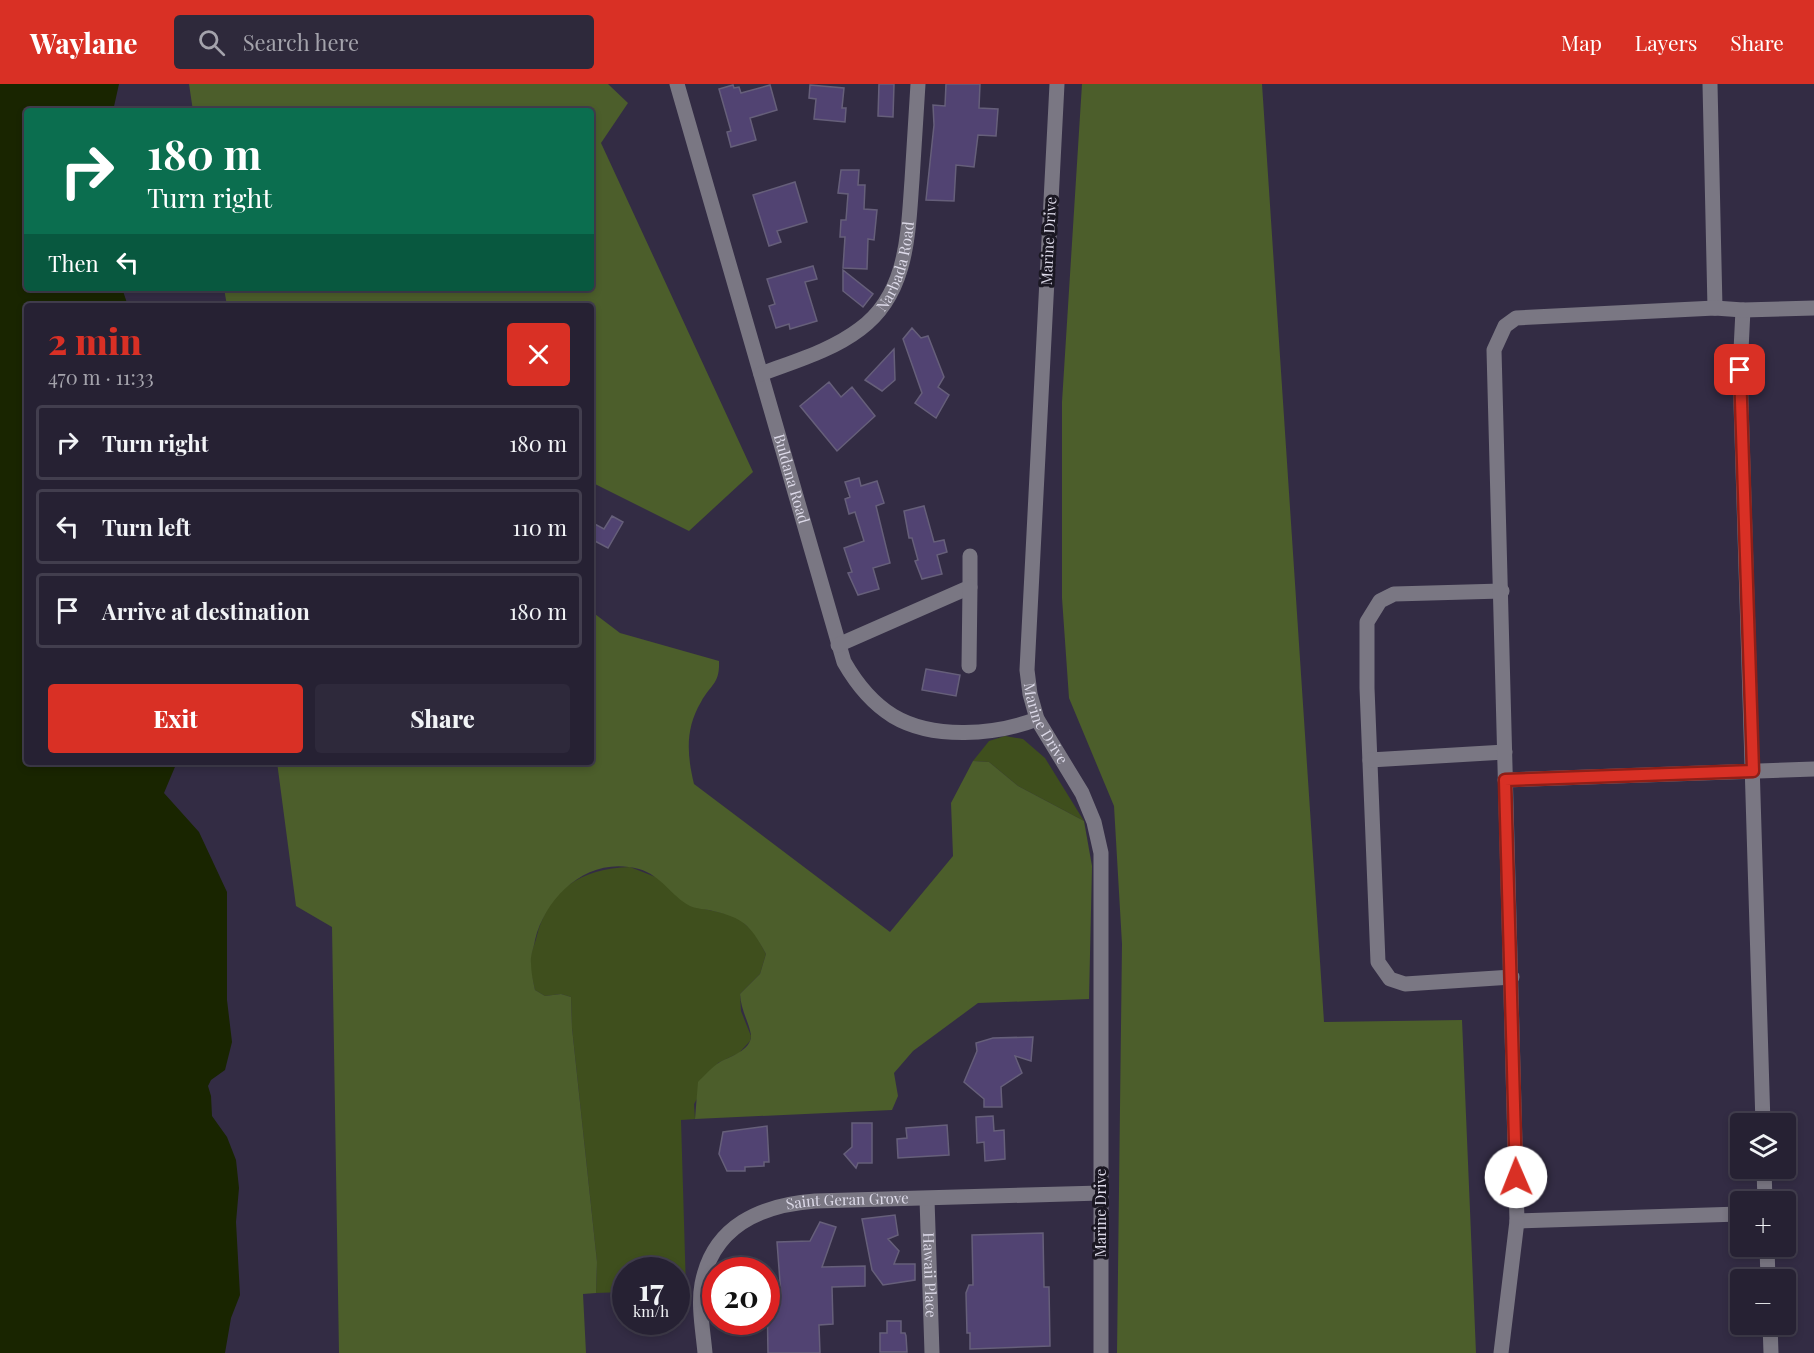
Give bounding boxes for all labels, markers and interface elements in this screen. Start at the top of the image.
search box [174,15,594,69]
text: Waylane [30,24,138,61]
icon: search [195,26,228,59]
text: Search here [243,27,359,57]
text: Map [1561,28,1602,56]
text: Layers [1635,28,1697,56]
text: Share [1730,28,1784,56]
text: 180 m [147,125,262,181]
icon: right [48,132,126,210]
text: Turn right [147,179,272,215]
street label: Marine Drive [1036,196,1060,286]
street label: Narbada Road [871,220,918,315]
icon: left [111,246,144,279]
text: Then [48,248,99,278]
text: 2 min [48,316,142,364]
button: close [507,323,570,386]
pin [1714,344,1765,395]
icon: arrive [1723,353,1756,386]
text: 470 m · 11:33 [48,363,154,390]
icon: right [51,426,84,459]
text: Turn right [102,428,208,458]
text: 180 m [509,428,567,458]
street label: Buldana Road [770,431,815,526]
icon: left [51,510,84,543]
text: Turn left [102,512,191,542]
text: 110 m [513,512,567,542]
icon: arrive [51,594,84,627]
text: Arrive at destination [102,596,310,626]
text: 180 m [509,596,567,626]
street label: Marine Drive [1020,681,1073,768]
button: Exit [48,684,303,753]
button: Share [315,684,570,753]
map controls [1730,1113,1796,1335]
button: layers [1730,1113,1796,1179]
position arrow [1484,1145,1548,1209]
street label: Marine Drive [1090,1169,1110,1257]
street label: Saint Geran Grove [784,1187,909,1214]
button: + [1730,1191,1796,1257]
street label: Hawaii Place [919,1232,942,1318]
speed limit sign: 20 [702,1257,780,1335]
text: 17 [638,1269,664,1309]
button: − [1730,1269,1796,1335]
text: km/h [633,1301,669,1321]

